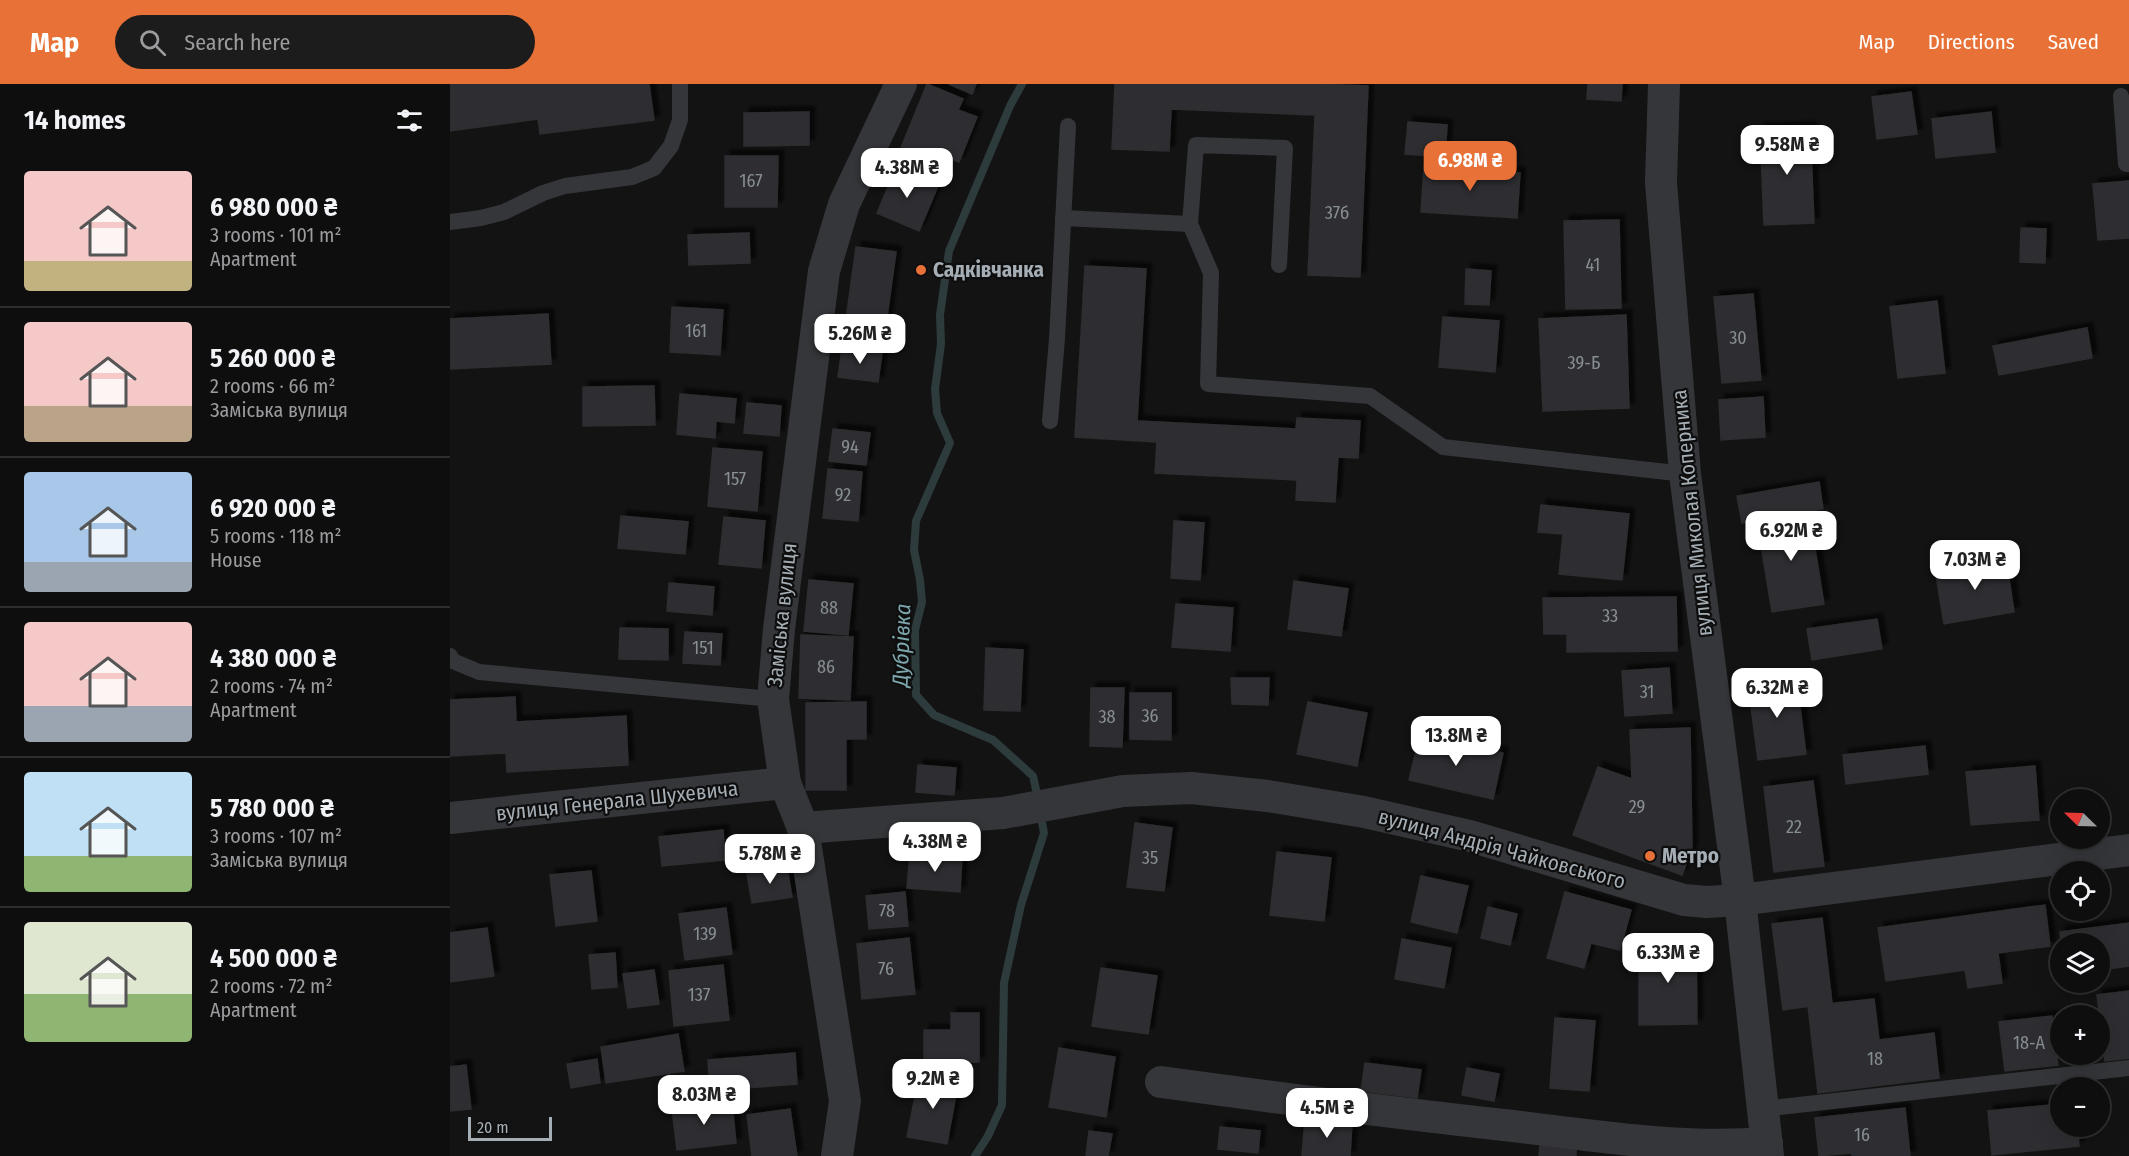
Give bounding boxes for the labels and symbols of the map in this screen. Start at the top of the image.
pin: 9.58M ₴ [1732,125,1842,176]
pin: 6.98M ₴ [1415,141,1525,192]
pin: 4.38M ₴ [852,148,962,199]
house number: 167 [740,170,762,192]
house number: 37б [1325,202,1349,224]
house number: 41 [1586,254,1600,276]
place label: Садкiвчанка [933,257,1044,283]
marker: Садкiвчанка [914,263,928,277]
pin: 5.26M ₴ [805,314,915,365]
house number: 161 [685,320,707,342]
house number: 30 [1729,327,1747,349]
house number: 39-Б [1568,352,1600,374]
street label: вулиця Миколая Коперника [1666,388,1718,638]
house number: 94 [841,436,859,458]
house number: 157 [724,468,746,490]
house number: 92 [835,484,851,506]
pin: 6.92M ₴ [1736,511,1846,562]
pin: 7.03M ₴ [1920,540,2030,591]
street label: Заміська вулиця [762,542,802,688]
house number: 88 [820,597,838,619]
water label: Дубрівка [886,603,916,689]
house number: 33 [1602,605,1618,627]
house number: 151 [692,637,714,659]
house number: 86 [817,656,835,678]
pin: 6.32M ₴ [1722,668,1832,719]
house number: 31 [1640,681,1654,703]
house number: 36 [1141,705,1159,727]
house number: 38 [1098,706,1116,728]
pin: 13.8M ₴ [1401,716,1511,767]
street label: вулиця Генерала Шухевича [495,775,739,827]
north arrow [2050,789,2110,849]
house number: 29 [1629,796,1645,818]
street label: вулиця Андрія Чайковського [1376,803,1628,895]
house number: 22 [1786,816,1802,838]
pin: 4.38M ₴ [880,822,990,873]
pin: 5.78M ₴ [715,834,825,885]
place label: Метро [1662,843,1719,869]
house number: 35 [1142,847,1158,869]
marker: Метро [1643,849,1657,863]
house number: 78 [879,900,895,922]
house number: 139 [693,923,717,945]
pin: 6.33M ₴ [1613,933,1723,984]
house number: 76 [878,958,894,980]
house number: 137 [688,984,710,1006]
house number: 18-А [2013,1032,2046,1054]
house number: 18 [1867,1048,1883,1070]
pin: 9.2M ₴ [884,1059,982,1110]
pin: 8.03M ₴ [649,1075,759,1126]
pin: 4.5M ₴ [1278,1088,1376,1139]
scale bar [468,1114,552,1142]
house number: 16 [1854,1124,1870,1146]

